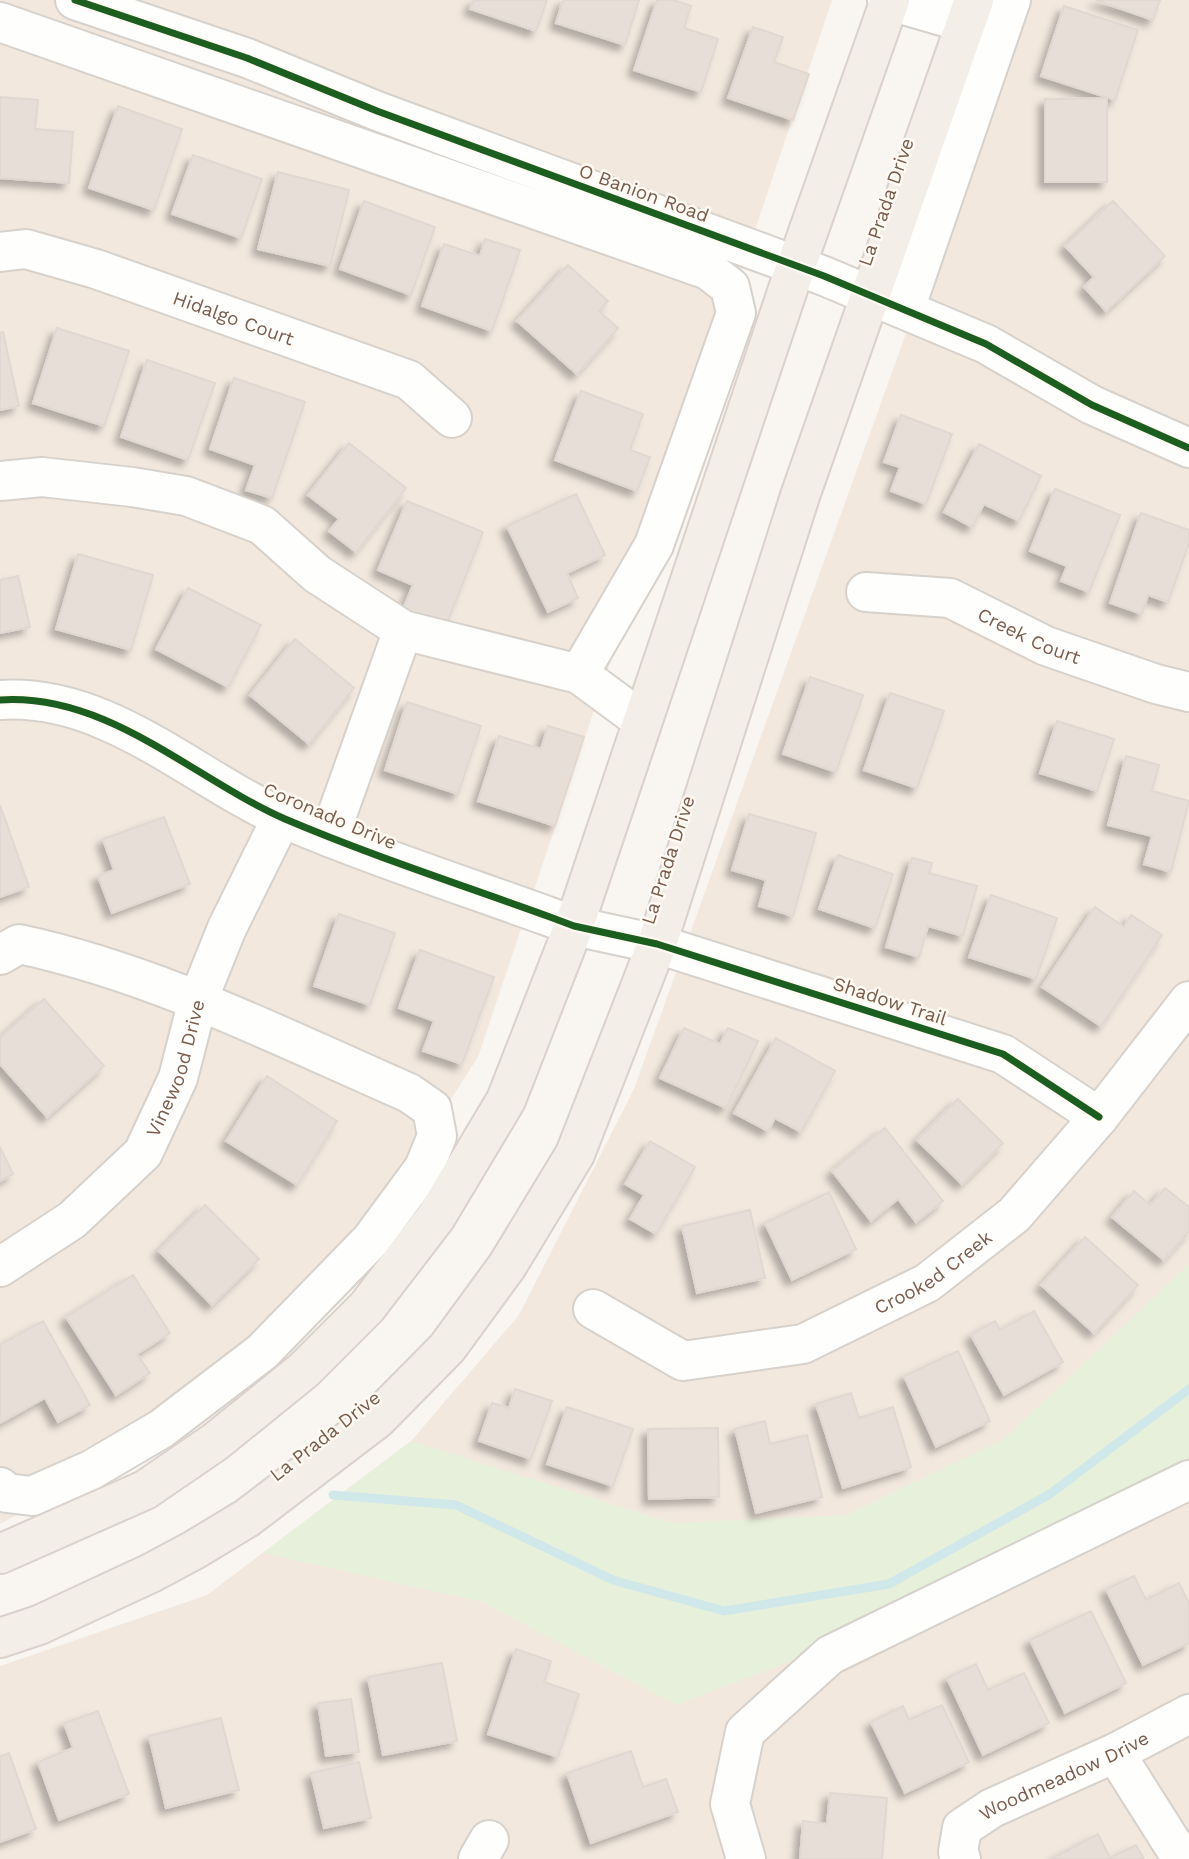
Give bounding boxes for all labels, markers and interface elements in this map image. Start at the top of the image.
street label: La Prada Drive [853,135,919,269]
street label: O Banion Road [576,159,712,227]
street label: Hidalgo Court [170,286,297,350]
street label: Creek Court [974,602,1084,669]
street label: Coronado Drive [260,778,400,854]
street label: La Prada Drive [636,793,700,927]
street label: Shadow Trail [830,972,950,1030]
street label: Vinewood Drive [141,997,209,1140]
street label: Crooked Creek [870,1225,996,1319]
street label: La Prada Drive [265,1386,385,1486]
street label: Woodmeadow Drive [975,1726,1153,1825]

